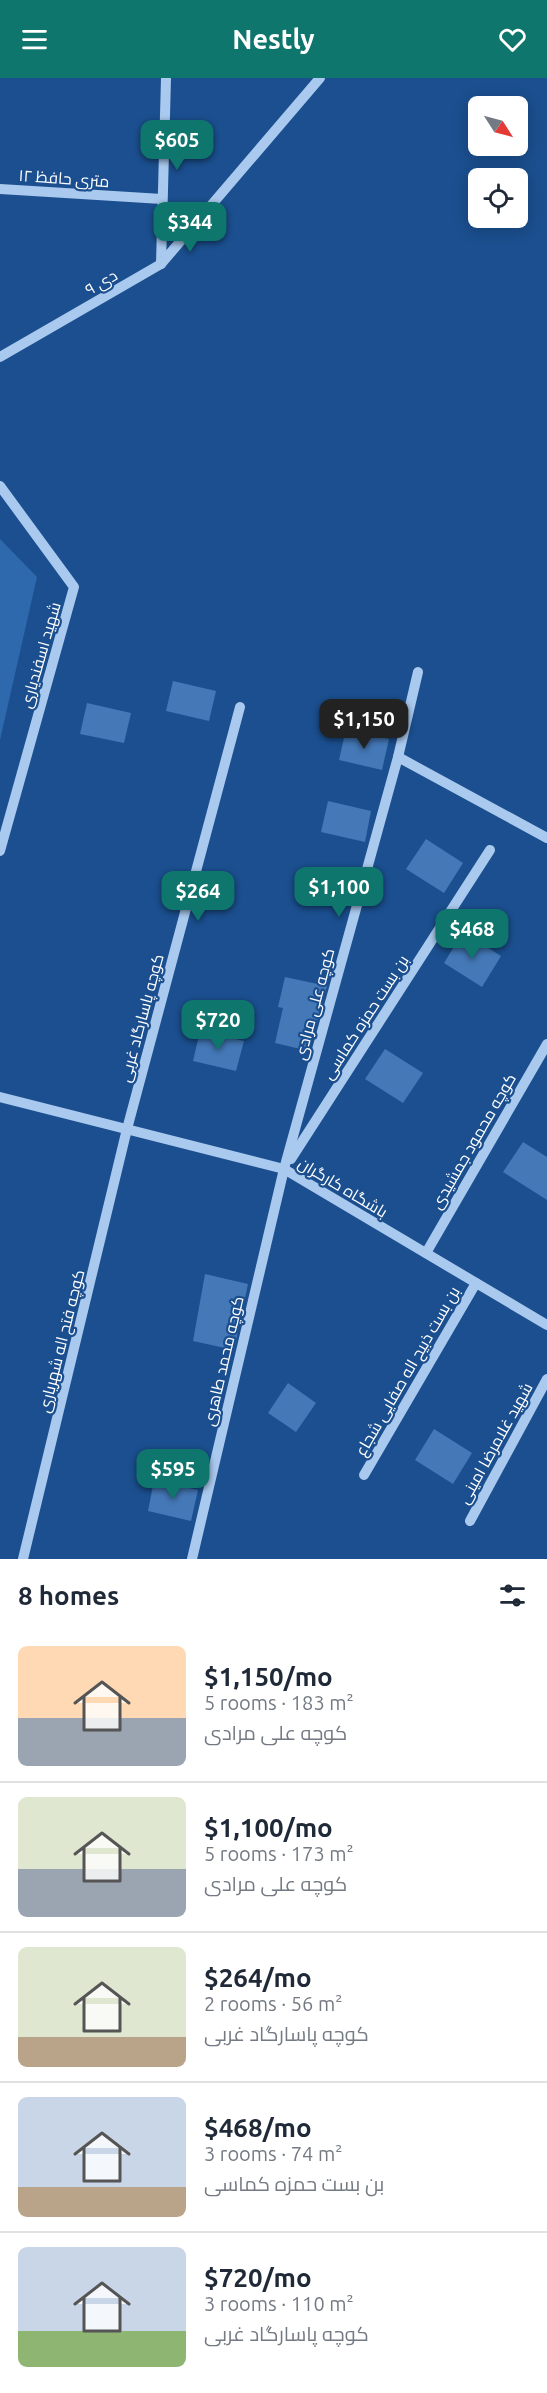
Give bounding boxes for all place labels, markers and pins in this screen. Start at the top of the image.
pin: $605 [141,120,213,171]
pin: $344 [154,202,226,253]
pin: $1,150 [315,699,413,750]
pin: $1,100 [290,867,388,918]
pin: $264 [162,871,234,922]
pin: $468 [436,909,508,960]
pin: $720 [182,1000,254,1051]
pin: $595 [137,1449,209,1500]

